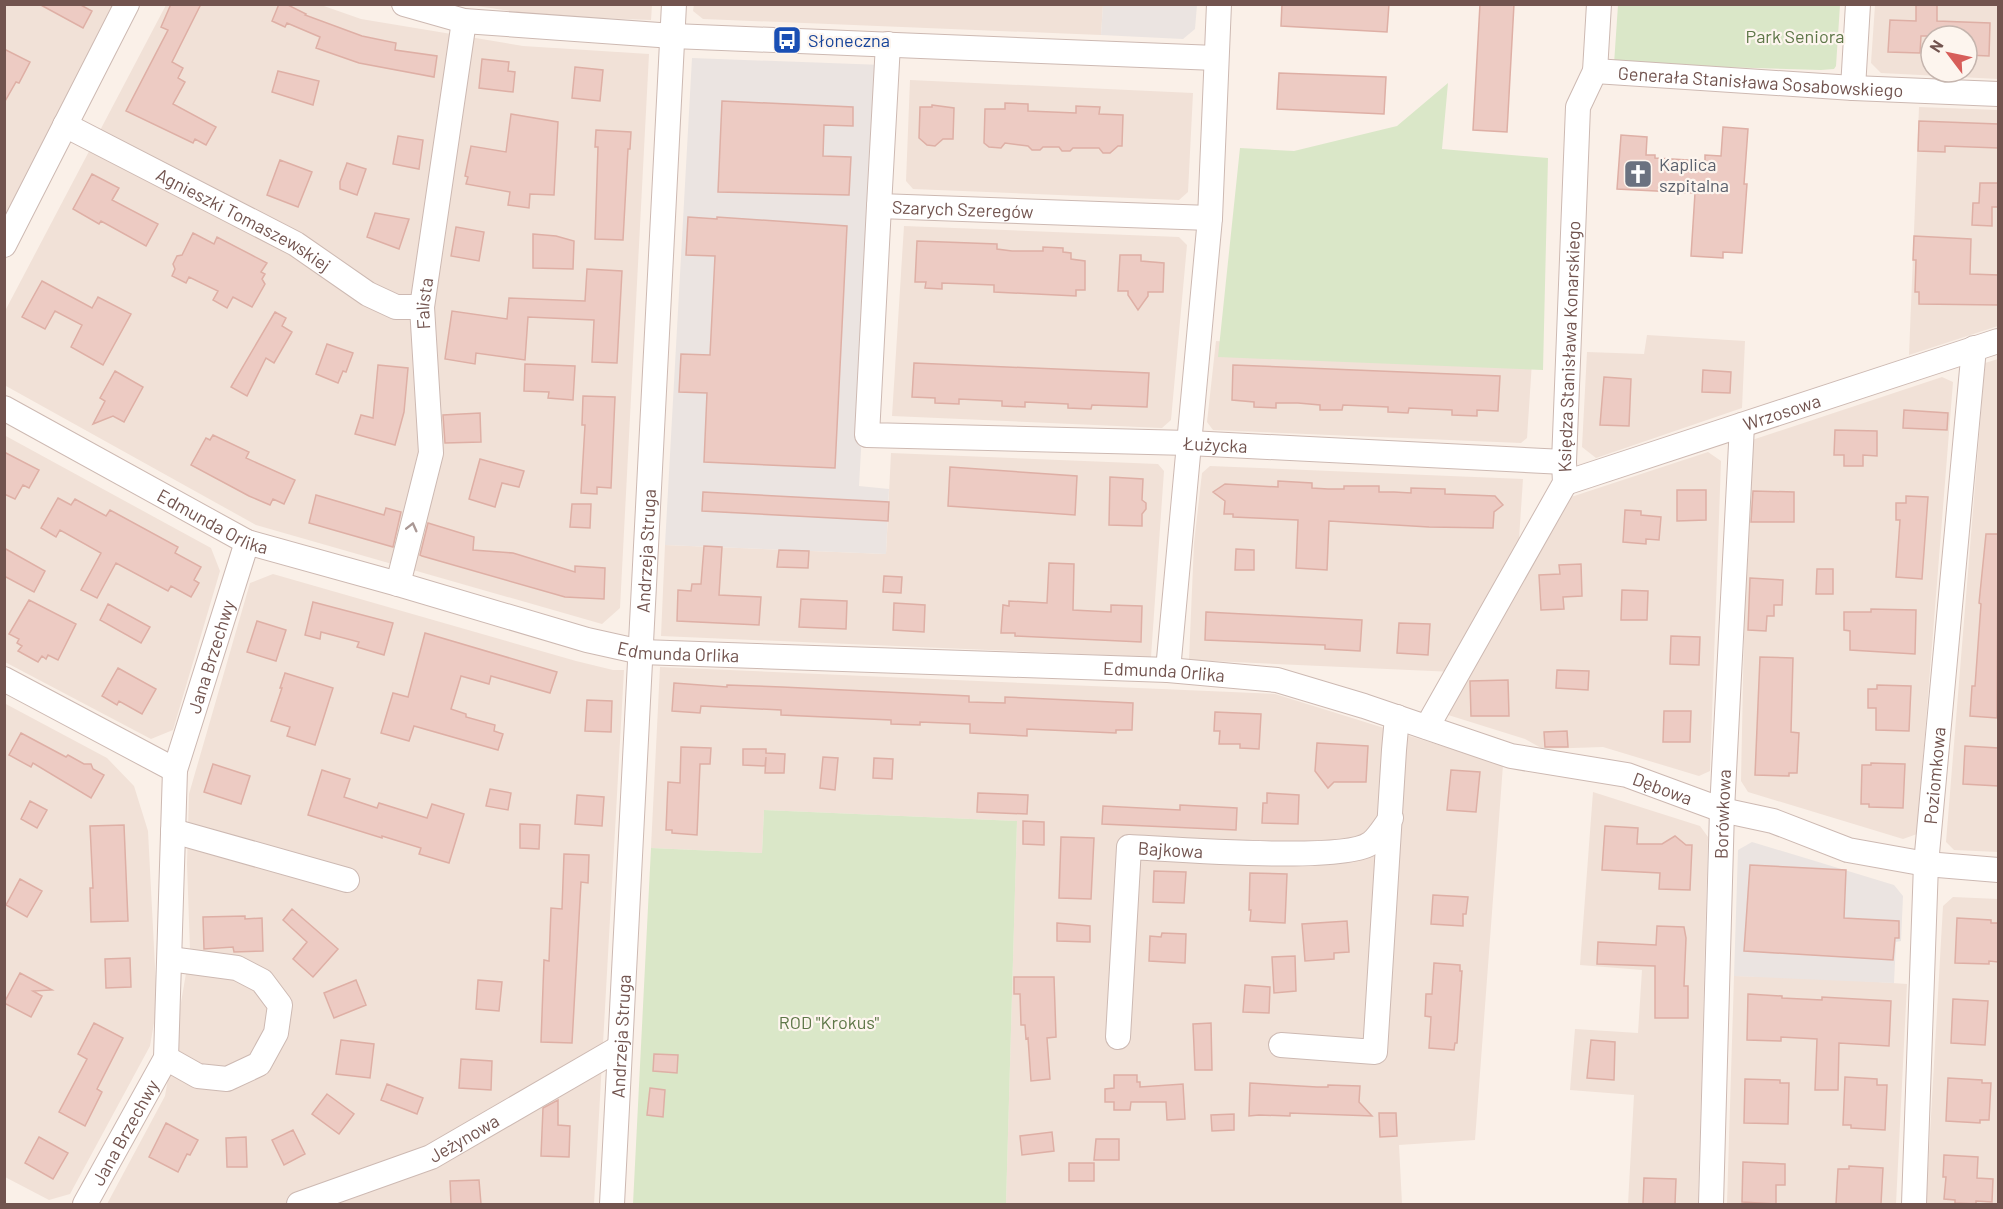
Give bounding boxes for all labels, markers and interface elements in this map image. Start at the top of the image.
bus stop icon: Słoneczna [771,24,803,56]
north arrow [1919,24,1979,84]
park label: Park Seniora [1746,25,1844,47]
place label: Słoneczna [808,29,890,51]
text: N [1925,36,1947,55]
street label: Generała Stanisława Sosabowskiego [1617,62,1904,101]
place label: Kaplica szpitalna [1659,153,1729,196]
church icon: Kaplica szpitalna [1622,158,1654,190]
street label: Agnieszki Tomaszewskiej [153,163,335,276]
street label: Szarych Szeregów [892,195,1034,223]
street label: Księdza Stanisława Konarskiego [1553,220,1585,473]
street label: Falista [411,276,437,330]
street label: Wrzosowa [1740,389,1823,435]
street label: Łużycka [1182,432,1248,457]
street label: Edmunda Orlika [154,484,271,558]
street label: Andrzeja Struga [632,488,660,613]
one-way arrow [405,522,418,532]
street label: Jana Brzechwy [183,597,239,716]
street label: Edmunda Orlika [615,636,740,666]
street label: Edmunda Orlika [1103,657,1226,686]
street label: Poziomkowa [1919,726,1950,825]
street label: Dębowa [1630,767,1695,809]
street label: Borówkowa [1710,769,1735,859]
street label: Bajkowa [1137,837,1204,862]
street label: Andrzeja Struga [606,974,635,1099]
park label: ROD "Krokus" [779,1011,880,1033]
street label: Jana Brzechwy [87,1075,163,1189]
street label: Jeżynowa [425,1109,503,1167]

